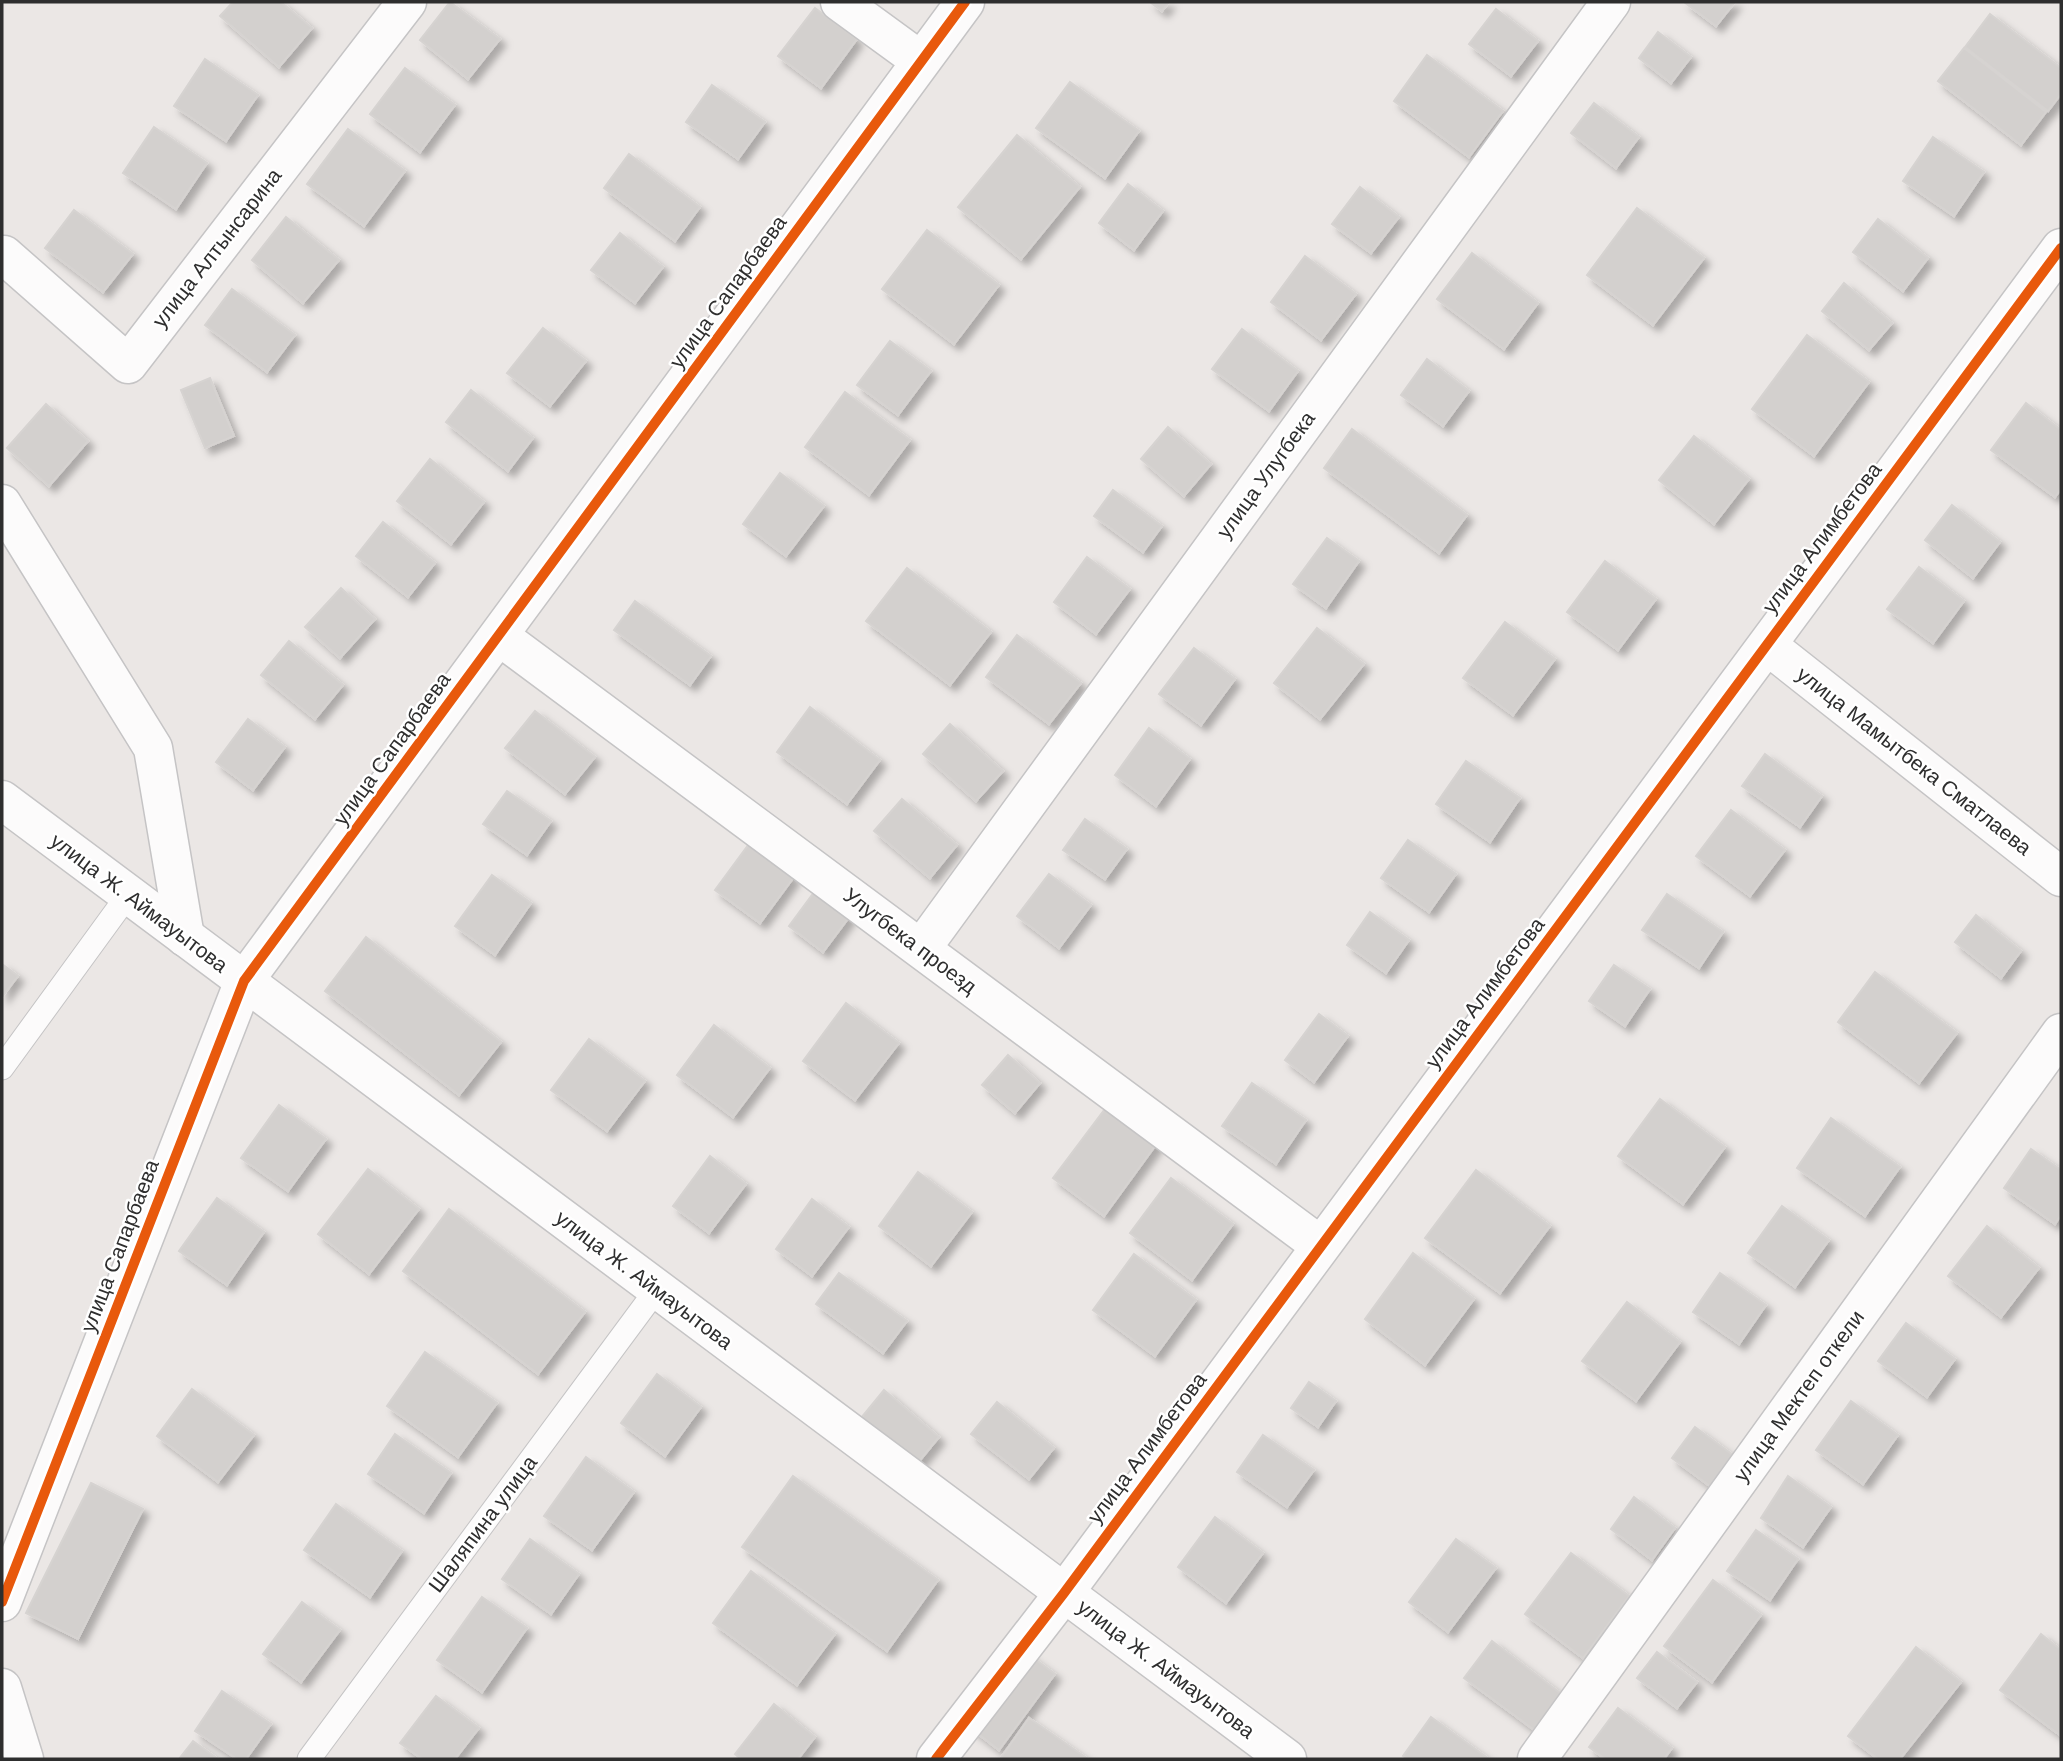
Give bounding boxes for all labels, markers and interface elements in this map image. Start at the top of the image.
street label: улица Алтынсарина [148,164,286,332]
street label: улица Сапарбаева [665,211,791,372]
street label: улица Улугбека [1212,407,1319,542]
street label: улица Алимбетова [1758,458,1886,617]
street label: улица Мамытбека Сматлаева [1793,662,2036,859]
street label: улица Сапарбаева [329,668,455,829]
street label: улица Ж. Аймауытова [46,829,233,977]
street label: Улугбека проезд [839,883,981,998]
street label: улица Алимбетова [1421,913,1549,1072]
street label: улица Сапарбаева [76,1156,163,1335]
street label: улица Ж. Аймауытова [551,1206,738,1354]
street label: улица Мектеп откели [1729,1306,1868,1486]
street label: улица Алимбетова [1083,1368,1211,1527]
street label: Шаляпина улица [424,1451,541,1596]
street label: улица Ж. Аймауытова [1073,1595,1260,1743]

